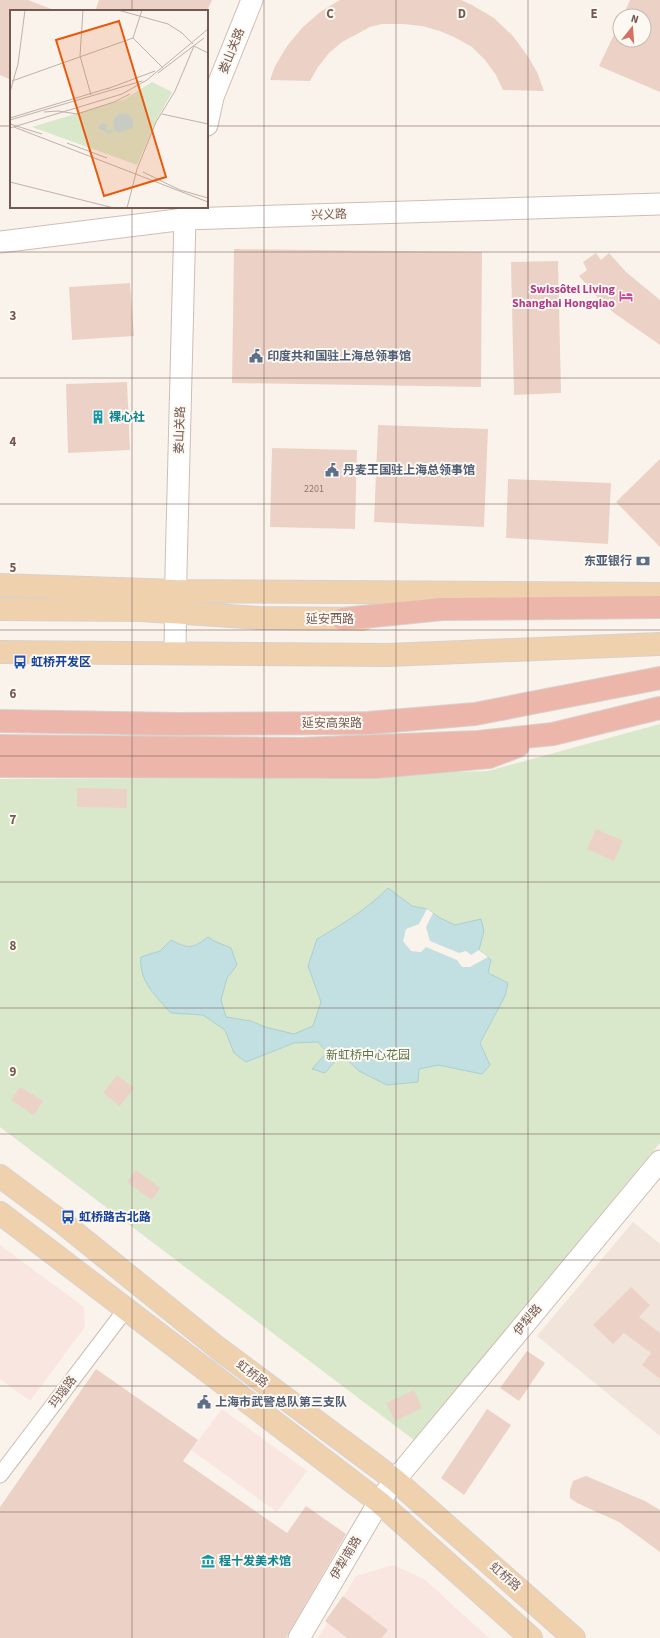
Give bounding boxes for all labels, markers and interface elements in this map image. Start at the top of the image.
text: C [326,5,334,23]
text: D [458,5,466,23]
text: E [590,5,598,23]
north arrow [612,8,652,48]
inset map [10,10,208,208]
text: N [629,11,640,27]
street label: 娄山关路 [215,26,249,76]
street label: 兴义路 [311,206,347,224]
place label: Swissôtel Living Shanghai Hongqiao [512,281,616,312]
hotel icon: Swissôtel Living Shanghai Hongqiao [618,288,634,304]
text: 3 [10,307,17,325]
public building icon: 印度共和国驻上海总领事馆 [248,348,264,364]
place label: 印度共和国驻上海总领事馆 [267,348,411,365]
street label: 娄山关路 [171,406,189,454]
building icon: 裸心社 [90,409,106,425]
place label: 裸心社 [109,409,145,426]
text: 4 [10,433,17,451]
public building icon: 丹麦王国驻上海总领事馆 [324,462,340,478]
place label: 丹麦王国驻上海总领事馆 [343,462,475,479]
house number: 2201 [304,482,324,496]
place label: 东亚银行 [584,553,632,570]
bank icon: 东亚银行 [635,553,651,569]
text: 5 [10,559,17,577]
street label: 延安西路 [306,611,354,628]
bus stop icon: 虹桥开发区 [12,654,28,670]
place label: 虹桥开发区 [31,654,91,671]
text: 6 [10,685,17,703]
street label: 延安高架路 [302,715,362,732]
text: 7 [10,811,17,829]
text: 8 [10,937,17,955]
park label: 新虹桥中心花园 [326,1047,410,1064]
text: 9 [10,1063,17,1081]
bus stop icon: 虹桥路古北路 [60,1209,76,1225]
place label: 虹桥路古北路 [79,1209,151,1226]
street label: 伊犁路 [510,1301,546,1339]
street label: 虹桥路 [233,1356,271,1392]
street label: 玛瑙路 [45,1373,81,1411]
public building icon: 上海市武警总队第三支队 [196,1394,212,1410]
place label: 上海市武警总队第三支队 [215,1394,347,1411]
street label: 伊犁南路 [326,1533,366,1583]
museum icon: 程十发美术馆 [200,1553,216,1569]
place label: 程十发美术馆 [219,1553,291,1570]
street label: 虹桥路 [486,1559,524,1595]

